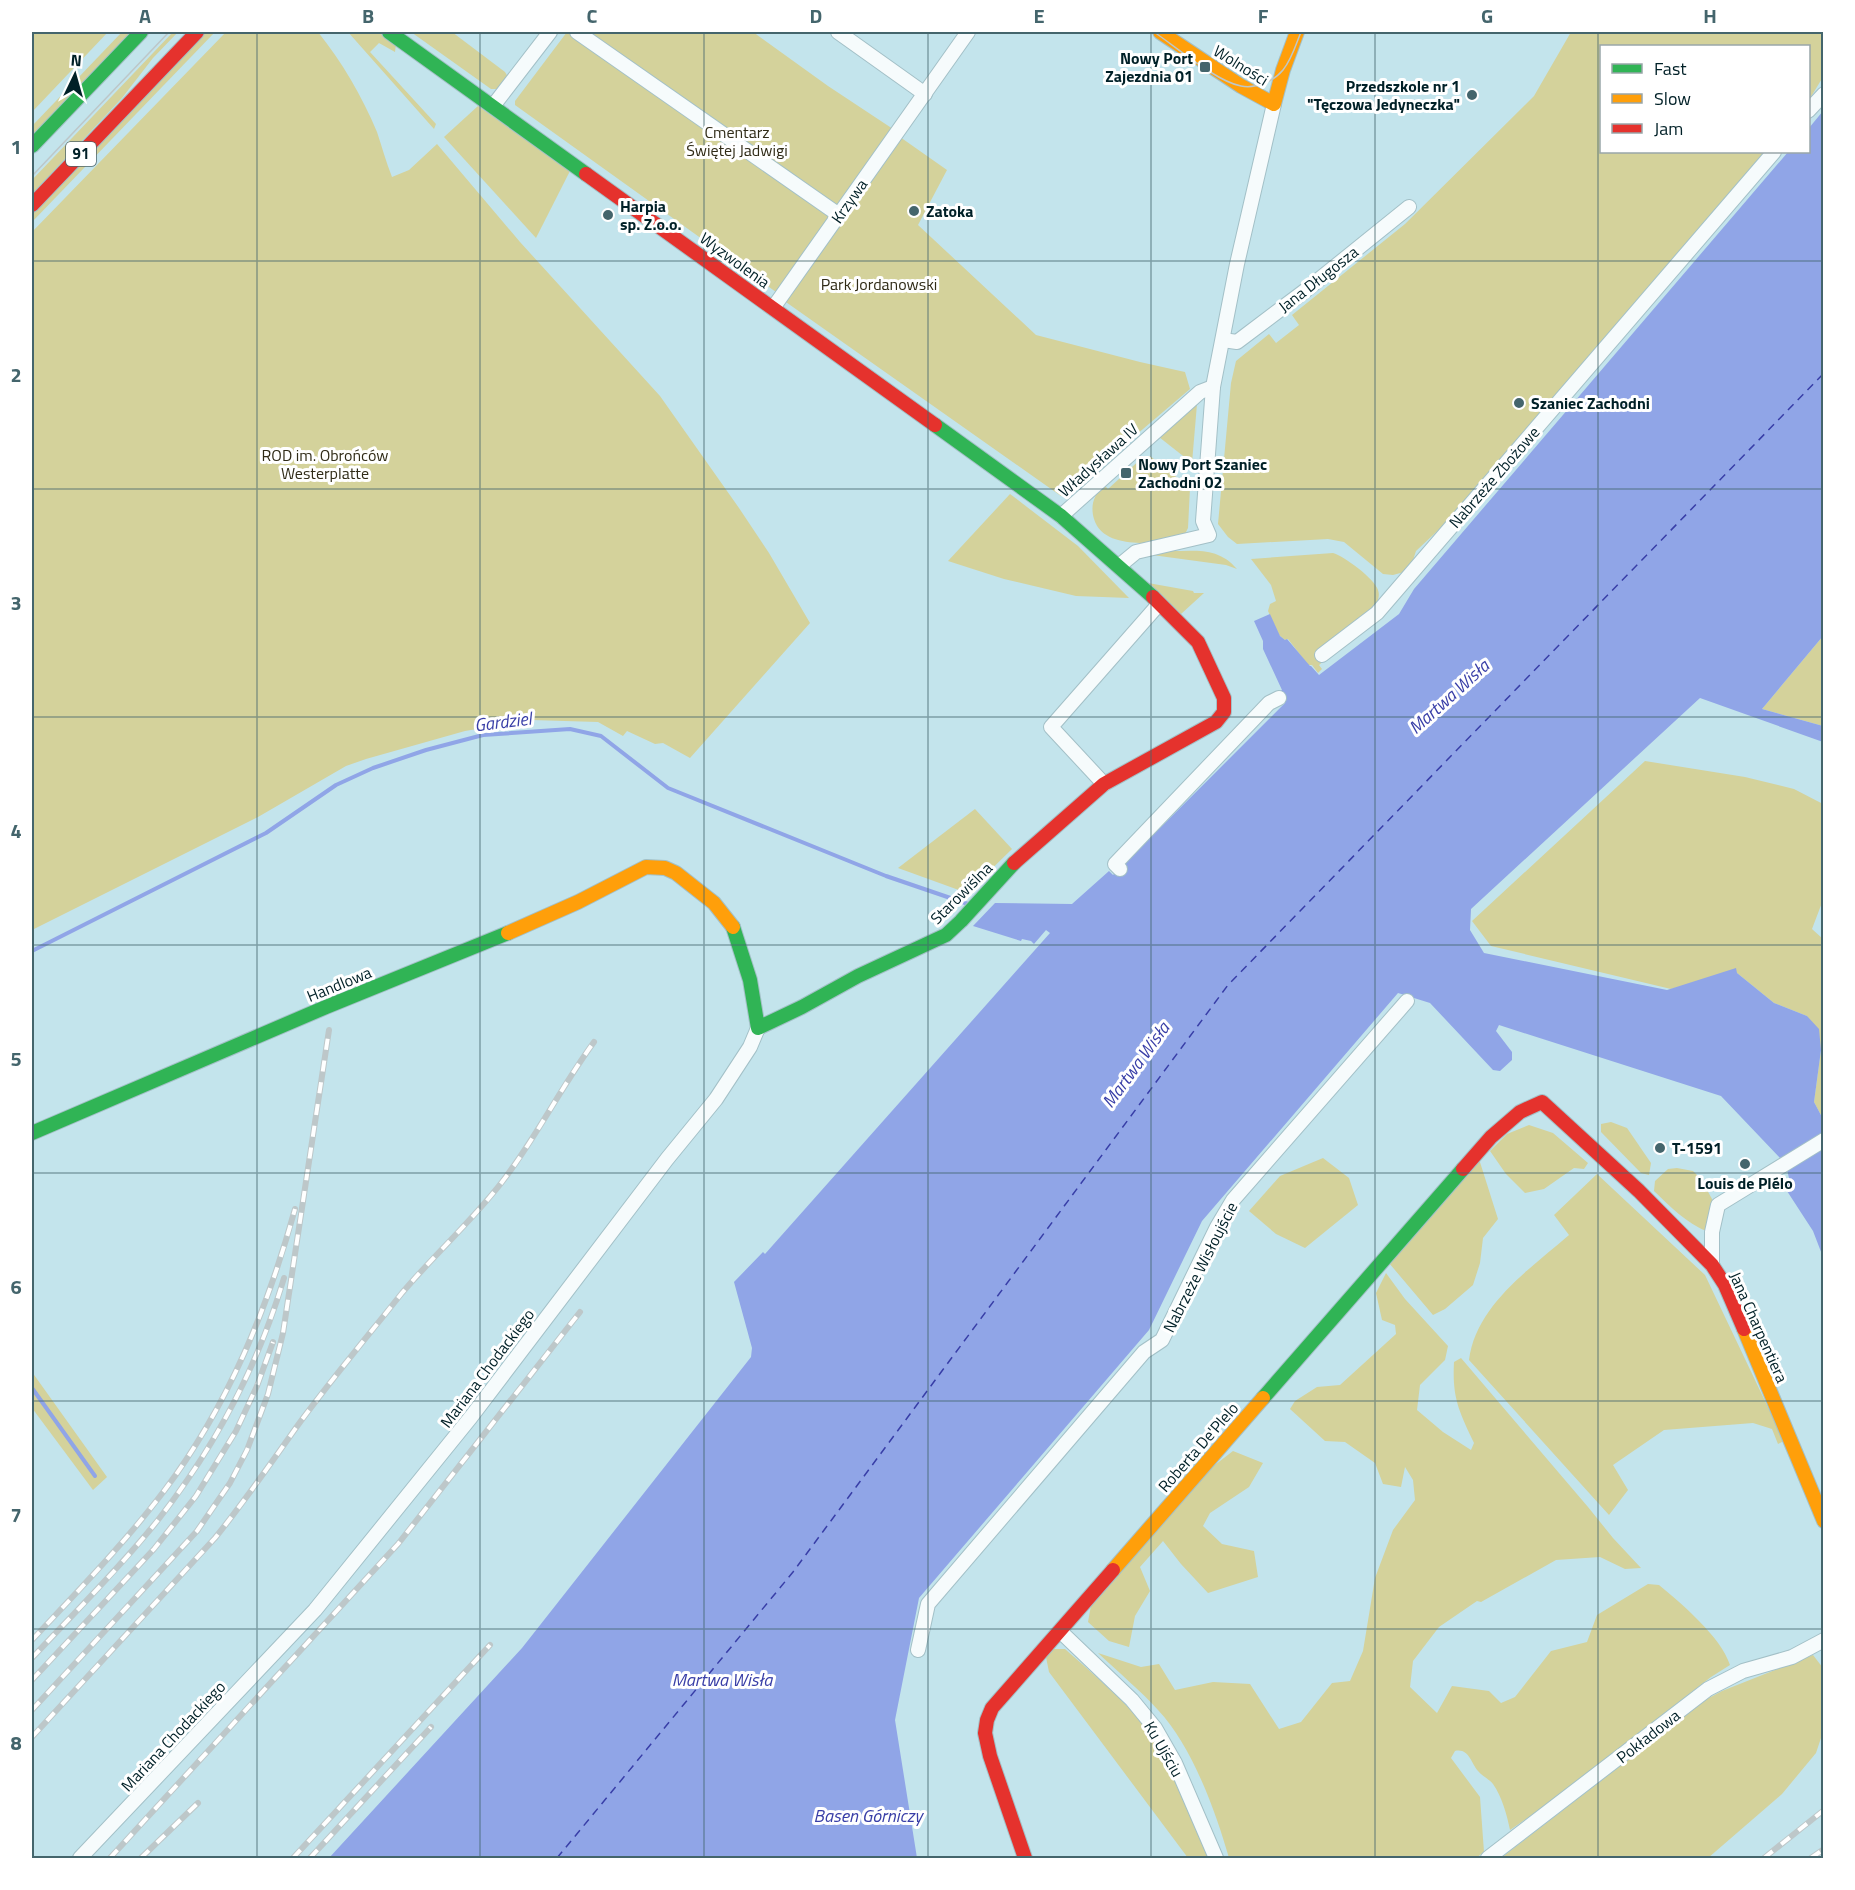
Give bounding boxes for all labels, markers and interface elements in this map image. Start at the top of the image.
text: A [139,0,151,31]
text: B [362,0,374,31]
text: C [587,0,598,31]
text: D [810,0,822,31]
text: E [1033,0,1045,31]
text: F [1258,0,1269,31]
text: G [1481,0,1493,31]
text: H [1703,0,1717,31]
street label: Wolności [1209,39,1273,91]
north arrow [45,45,105,105]
legend [1600,45,1810,153]
place label: Nowy Port Zajezdnia 01 [1105,46,1193,88]
text: N [70,48,83,72]
text: Fast [1654,55,1687,82]
marker: Nowy Port Zajezdnia 01 [1198,60,1212,74]
place label: Przedszkole nr 1 "Tęczowa Jedyneczka" [1307,74,1460,116]
text: Slow [1654,85,1691,112]
marker: Przedszkole nr 1 "Tęczowa Jedyneczka" [1465,88,1479,102]
text: Jam [1654,115,1683,142]
park label: Cmentarz Świętej Jadwigi [686,120,788,162]
text: 1 [10,131,22,162]
road number: 91 [66,142,96,166]
street label: Krzywa [825,174,873,228]
place label: Harpia sp. Z.o.o. [620,194,682,236]
place label: Zatoka [926,199,973,223]
marker: Zatoka [907,204,921,218]
marker: Harpia sp. Z.o.o. [601,208,615,222]
street label: Wyzwolenia [695,226,775,294]
street label: Jana Długosza [1273,240,1363,318]
park label: Park Jordanowski [821,272,937,296]
text: 2 [10,359,22,390]
place label: Szaniec Zachodni [1531,391,1650,415]
marker: Szaniec Zachodni [1512,396,1526,410]
street label: Władysława IV [1053,417,1143,503]
street label: Nabrzeże Zbożowe [1443,421,1545,533]
park label: ROD im. Obrońców Westerplatte [262,443,388,485]
place label: Nowy Port Szaniec Zachodni 02 [1138,452,1267,494]
marker: Nowy Port Szaniec Zachodni 02 [1119,466,1133,480]
text: 3 [10,587,22,618]
water label: Martwa Wisła [1402,652,1496,740]
water label: Gardziel [473,704,535,738]
text: 4 [10,815,22,846]
street label: Starowiślna [924,856,998,930]
street label: Handlowa [303,960,375,1008]
water label: Martwa Wisła [1095,1015,1177,1113]
text: 5 [10,1043,22,1074]
place label: T-1591 [1672,1136,1722,1160]
marker: T-1591 [1653,1141,1667,1155]
marker: Louis de Plélo [1738,1157,1752,1171]
place label: Louis de Plélo [1697,1171,1793,1195]
street label: Nabrzeże Wisłoujście [1157,1198,1243,1336]
street label: Jana Charpentiera [1724,1268,1794,1386]
text: 6 [10,1271,22,1302]
street label: Mariana Chodackiego [434,1303,540,1433]
street label: Roberta De'Plelo [1152,1397,1244,1497]
text: 7 [10,1499,22,1530]
water label: Martwa Wisła [672,1666,773,1693]
street label: Mariana Chodackiego [115,1675,231,1797]
street label: Pokładowa [1611,1703,1685,1769]
street label: Ku Ujściu [1138,1717,1190,1781]
text: 8 [10,1727,22,1758]
water label: Basen Górniczy [814,1802,924,1829]

